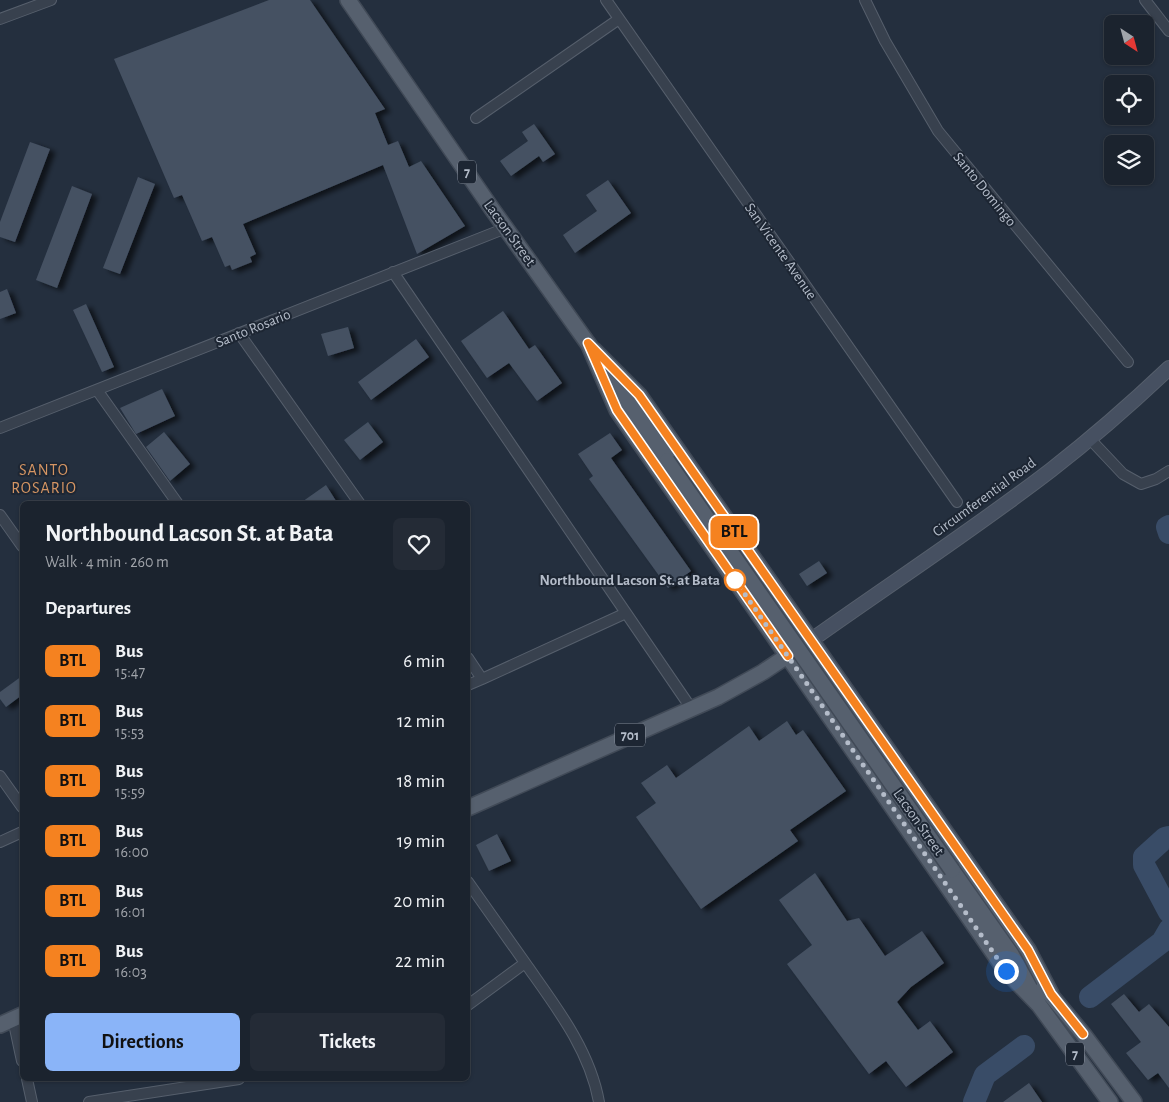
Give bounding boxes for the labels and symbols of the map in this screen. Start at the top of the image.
north arrow [1104,15,1154,65]
street label: Santo Domingo [950,149,1019,229]
road number: 7 [458,160,476,183]
street label: Lacson Street [481,198,538,269]
street label: San Vicente Avenue [742,200,819,302]
street label: Santo Rosario [214,307,293,350]
street label: Circumferential Road [930,455,1039,540]
district label: SANTO ROSARIO [11,462,77,496]
line badge: BTL [705,516,763,548]
marker: Northbound Lacson St. at Bata [724,569,746,591]
place label: Northbound Lacson St. at Bata [540,573,720,588]
road number: 701 [615,724,645,746]
street label: Lacson Street [890,786,947,858]
your location [994,959,1019,984]
road number: 7 [1066,1042,1084,1066]

